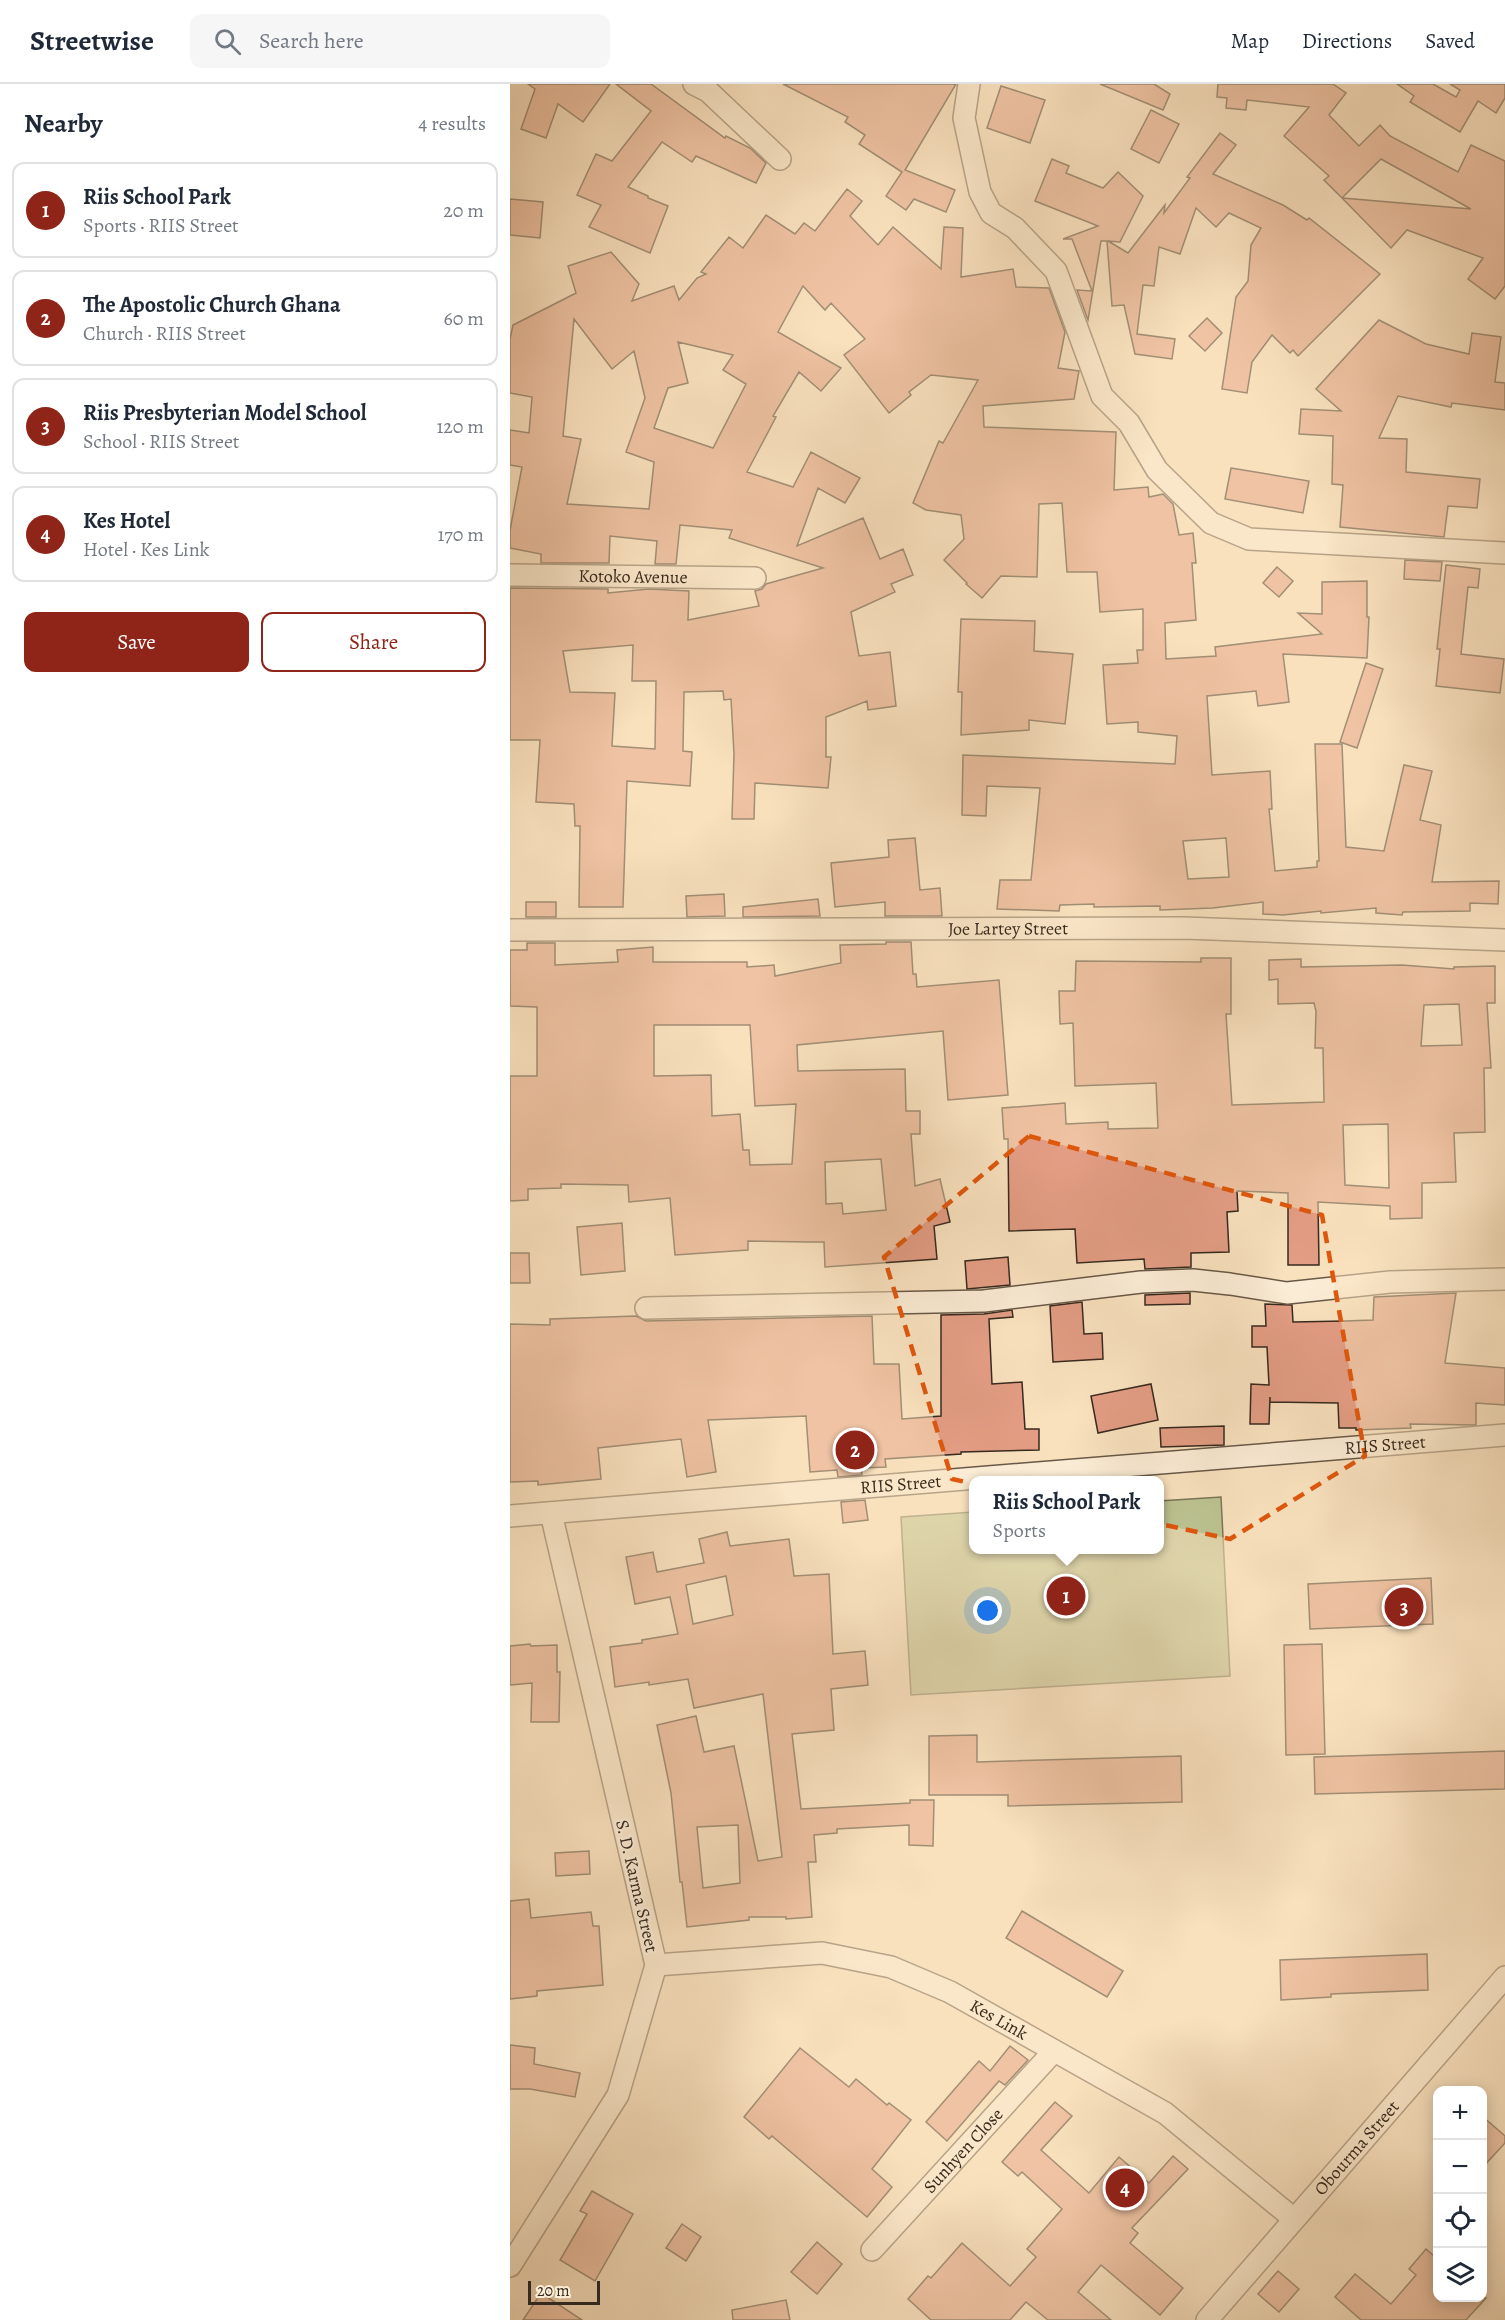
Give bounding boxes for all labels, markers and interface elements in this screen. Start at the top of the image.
search box [190,14,610,68]
text: Streetwise [30,22,154,60]
icon: search [211,25,244,58]
text: Search here [259,26,364,56]
text: Map [1231,27,1269,55]
text: Directions [1302,27,1392,55]
text: Saved [1425,27,1475,55]
text: Nearby [24,106,103,141]
text: 4 results [418,110,486,137]
text: Riis School Park [83,182,231,212]
text: 1 [42,197,49,224]
text: 20 m [443,197,484,224]
text: Sports · RIIS Street [83,212,239,239]
text: The Apostolic Church Ghana [83,290,341,320]
text: 2 [41,305,50,332]
text: 60 m [444,305,484,332]
text: Church · RIIS Street [83,320,246,347]
text: Riis Presbyterian Model School [83,398,367,428]
text: 3 [41,413,50,440]
text: 120 m [436,413,484,440]
text: School · RIIS Street [83,428,239,455]
text: Kes Hotel [83,506,170,536]
text: 4 [41,521,50,548]
text: 170 m [438,521,484,548]
text: Hotel · Kes Link [83,536,210,563]
street label: Kotoko Avenue [578,564,688,589]
button: Save [24,612,249,672]
button: Share [261,612,486,672]
street label: Joe Lartey Street [948,916,1068,941]
pin: 2 [836,1428,874,1472]
street label: RIIS Street [1344,1429,1427,1460]
street label: RIIS Street [859,1469,942,1499]
popup [969,1476,1164,1554]
text: Riis School Park [993,1487,1140,1517]
text: Sports [993,1517,1046,1544]
pin: 1 [1046,1574,1086,1618]
pin: 3 [1384,1584,1424,1630]
your location [973,1596,1002,1625]
street label: S. D. Karma Street [610,1817,664,1955]
street label: Kes Link [966,1994,1032,2045]
map controls [1433,2086,1487,2302]
button: + [1433,2086,1487,2140]
street label: Obourma Street [1309,2095,1404,2200]
street label: Sunhyen Close [918,2103,1008,2198]
button: − [1433,2140,1487,2194]
pin: 4 [1106,2166,1144,2210]
button: locate [1433,2194,1487,2248]
button: layers [1433,2248,1487,2302]
scale bar [528,2278,600,2306]
text: 20 m [537,2280,570,2302]

